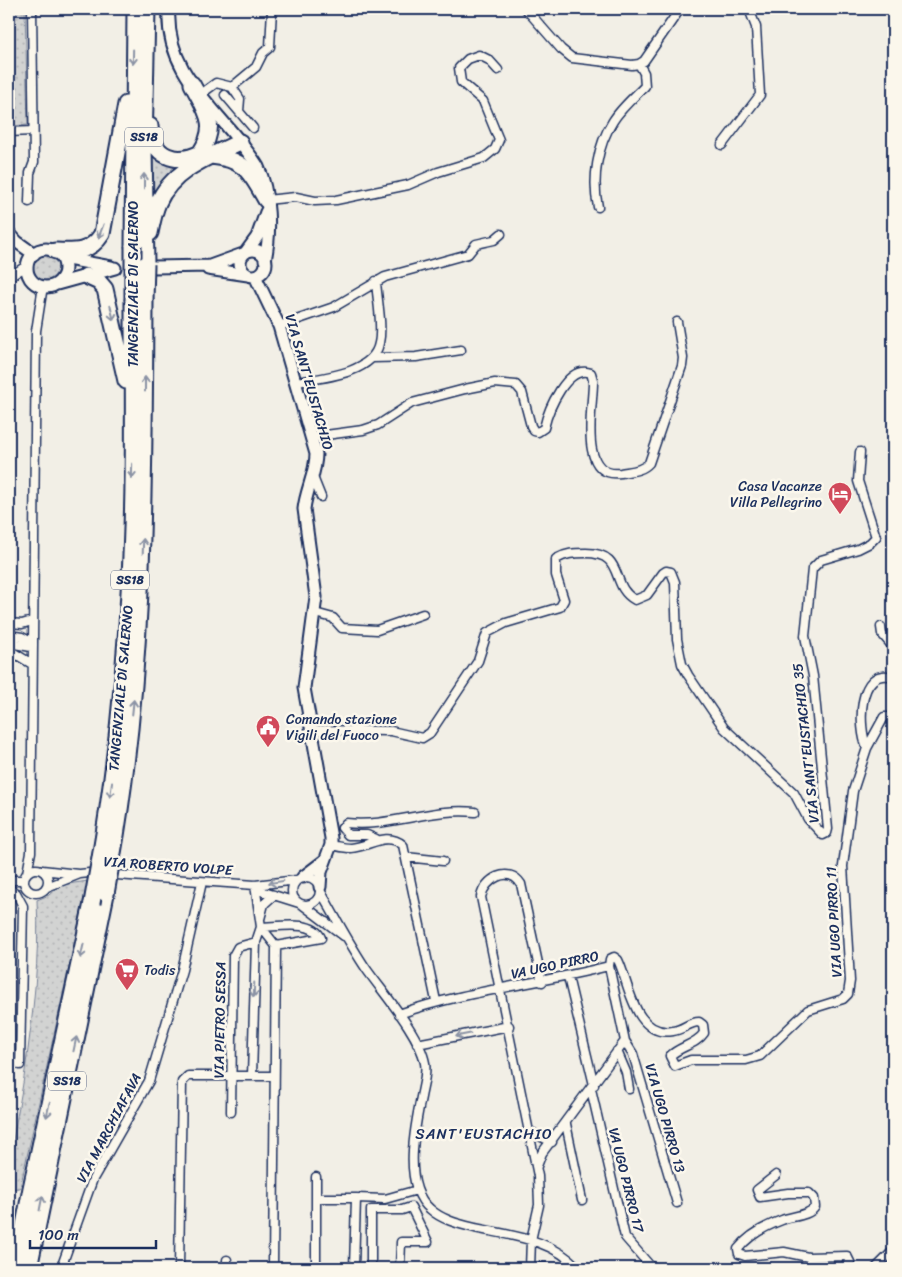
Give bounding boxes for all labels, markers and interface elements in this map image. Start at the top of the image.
one-way arrow [129,49,138,65]
road number: SS18 [125,128,163,146]
one-way arrow [139,173,149,189]
street label: TANGENZIALE DI SALERNO [121,201,146,367]
one-way arrow [96,223,105,238]
one-way arrow [108,304,117,320]
street label: VIA SANT'EUSTACHIO [278,311,340,453]
one-way arrow [140,376,150,392]
one-way arrow [128,463,137,479]
place label: Casa Vacanze Villa Pellegrino [730,474,822,515]
hotel icon: Casa Vacanze Villa Pellegrino [827,481,853,515]
one-way arrow [138,539,148,555]
road number: SS18 [111,570,149,590]
street label: TANGENZIALE DI SALERNO [101,604,141,772]
street label: VIA SANT'EUSTACHIO 35 [785,661,827,824]
one-way arrow [128,699,138,715]
place label: Comando stazione Vigili del Fuoco [286,707,397,748]
public building icon: Comando stazione Vigili del Fuoco [255,714,281,748]
one-way arrow [106,782,116,798]
street label: VIA ROBERTO VOLPE [103,849,235,883]
street label: VIA UGO PIRRO 11 [819,866,849,978]
one-way arrow [268,878,284,888]
one-way arrow [77,942,87,958]
street label: VA UGO PIRRO [509,943,601,987]
supermarket icon: Todis [114,957,140,991]
place label: Todis [144,958,176,983]
street label: VIA PIETRO SESSA [206,961,234,1079]
one-way arrow [249,982,259,998]
one-way arrow [455,1031,471,1040]
one-way arrow [71,1037,80,1053]
street label: VIA UGO PIRRO 13 [637,1060,693,1176]
street label: VIA MARCHIAFAVA [69,1069,149,1187]
road number: SS18 [48,1072,86,1090]
one-way arrow [43,1101,52,1117]
district label: SANT'EUSTACHIO [415,1121,553,1147]
street label: VA UGO PIRRO 17 [601,1125,651,1236]
one-way arrow [37,1196,46,1212]
scale bar [30,1217,156,1249]
text: 100 m [38,1222,79,1248]

